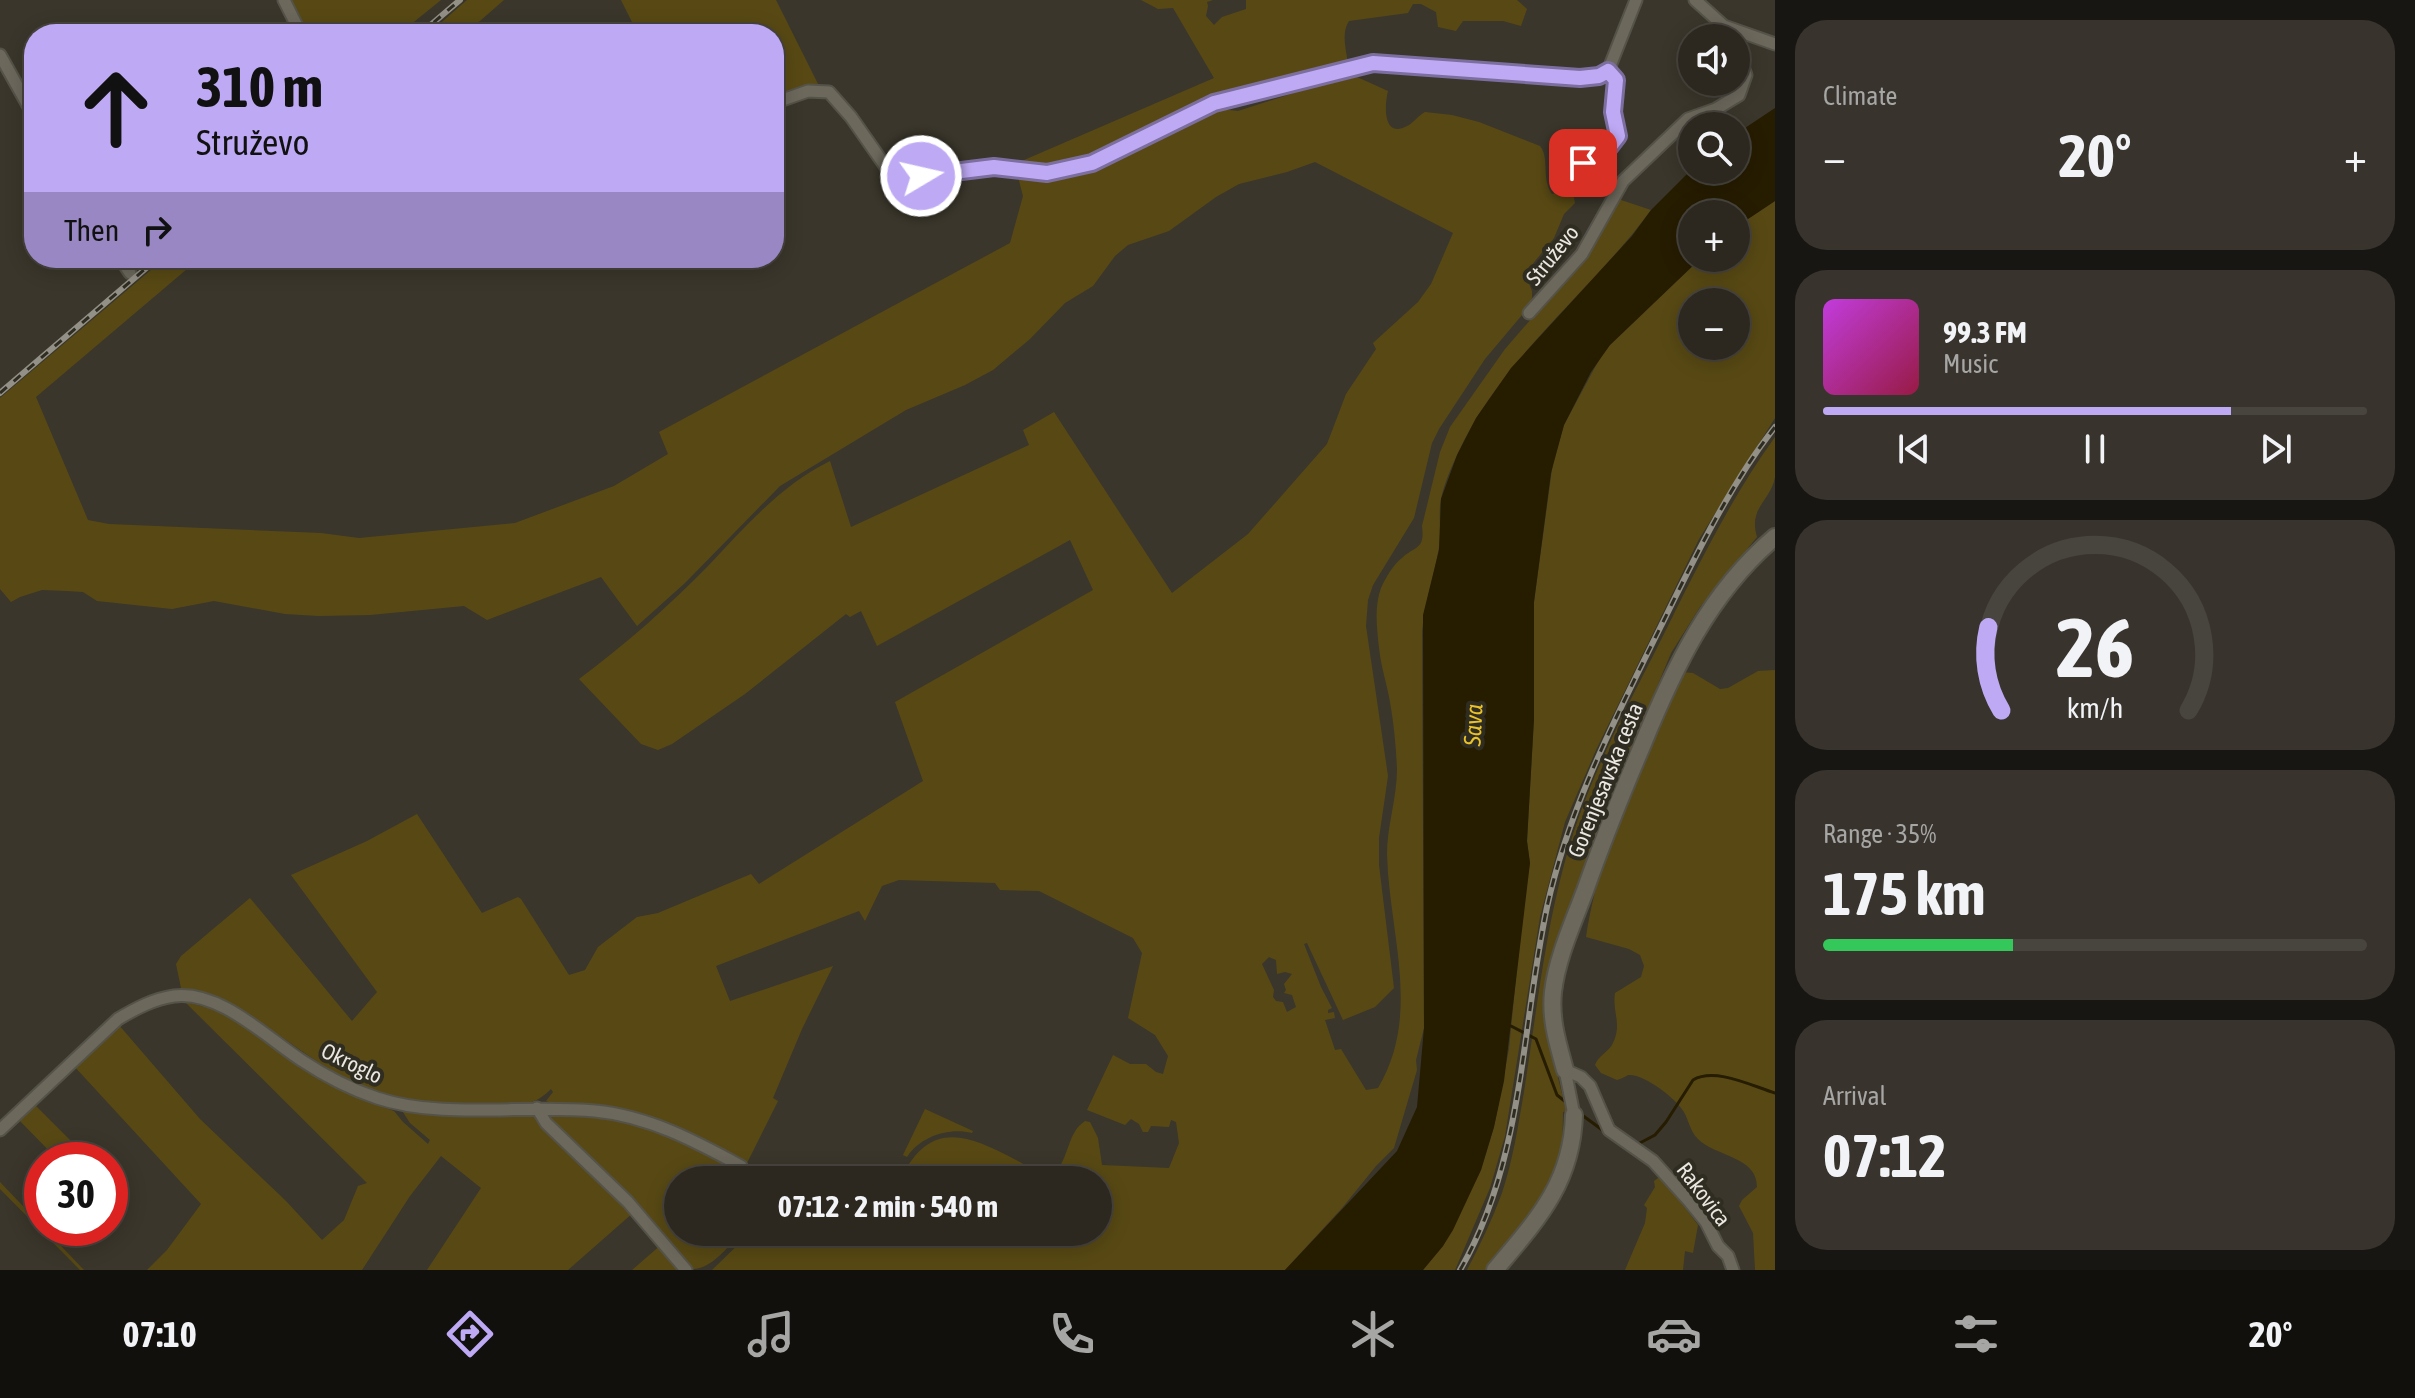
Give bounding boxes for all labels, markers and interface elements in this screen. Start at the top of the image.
map controls [1678,24,1750,360]
button: sound [1678,24,1750,96]
text: 310 m [196,55,323,119]
icon: ahead [64,56,168,160]
text: Climate [1823,81,1897,111]
button: search [1678,112,1750,184]
text: Struževo [196,121,309,163]
text: 20° [2059,121,2131,190]
pin [1549,129,1617,197]
text: − [1823,131,1846,181]
text: + [2344,131,2367,181]
position arrow [879,134,963,218]
icon: arrive [1561,141,1605,185]
button: + [1678,200,1750,272]
icon: right [135,208,179,252]
text: Then [64,213,119,247]
street label: Struževo [1520,220,1584,290]
button: − [1678,288,1750,360]
text: 99.3 FM [1943,315,2027,349]
text: Music [1943,349,1998,379]
icon: previous [1892,427,1936,471]
icon: pause [2073,427,2117,471]
icon: next [2254,427,2298,471]
text: 26 [2056,599,2134,695]
text: km/h [2067,691,2123,724]
street label: Gorenjesavska cesta [1562,699,1648,861]
water label: Sava [1458,703,1488,748]
text: Range · 35% [1823,819,1936,849]
text: 175 km [1823,859,1985,928]
street label: Okroglo [317,1037,387,1089]
text: Arrival [1823,1081,1887,1111]
text: 07:12 [1823,1121,1946,1190]
speed limit sign: 30 [24,1142,128,1246]
street label: Rakovica [1672,1157,1736,1231]
text: 07:12 · 2 min · 540 m [778,1189,998,1223]
icon: directions [442,1306,498,1362]
icon: music [743,1306,799,1362]
icon: phone [1044,1306,1100,1362]
icon: climate [1345,1306,1401,1362]
icon: car [1646,1306,1702,1362]
icon: filters [1948,1306,2004,1362]
text: 07:10 [123,1313,197,1355]
text: 20° [2249,1313,2292,1355]

